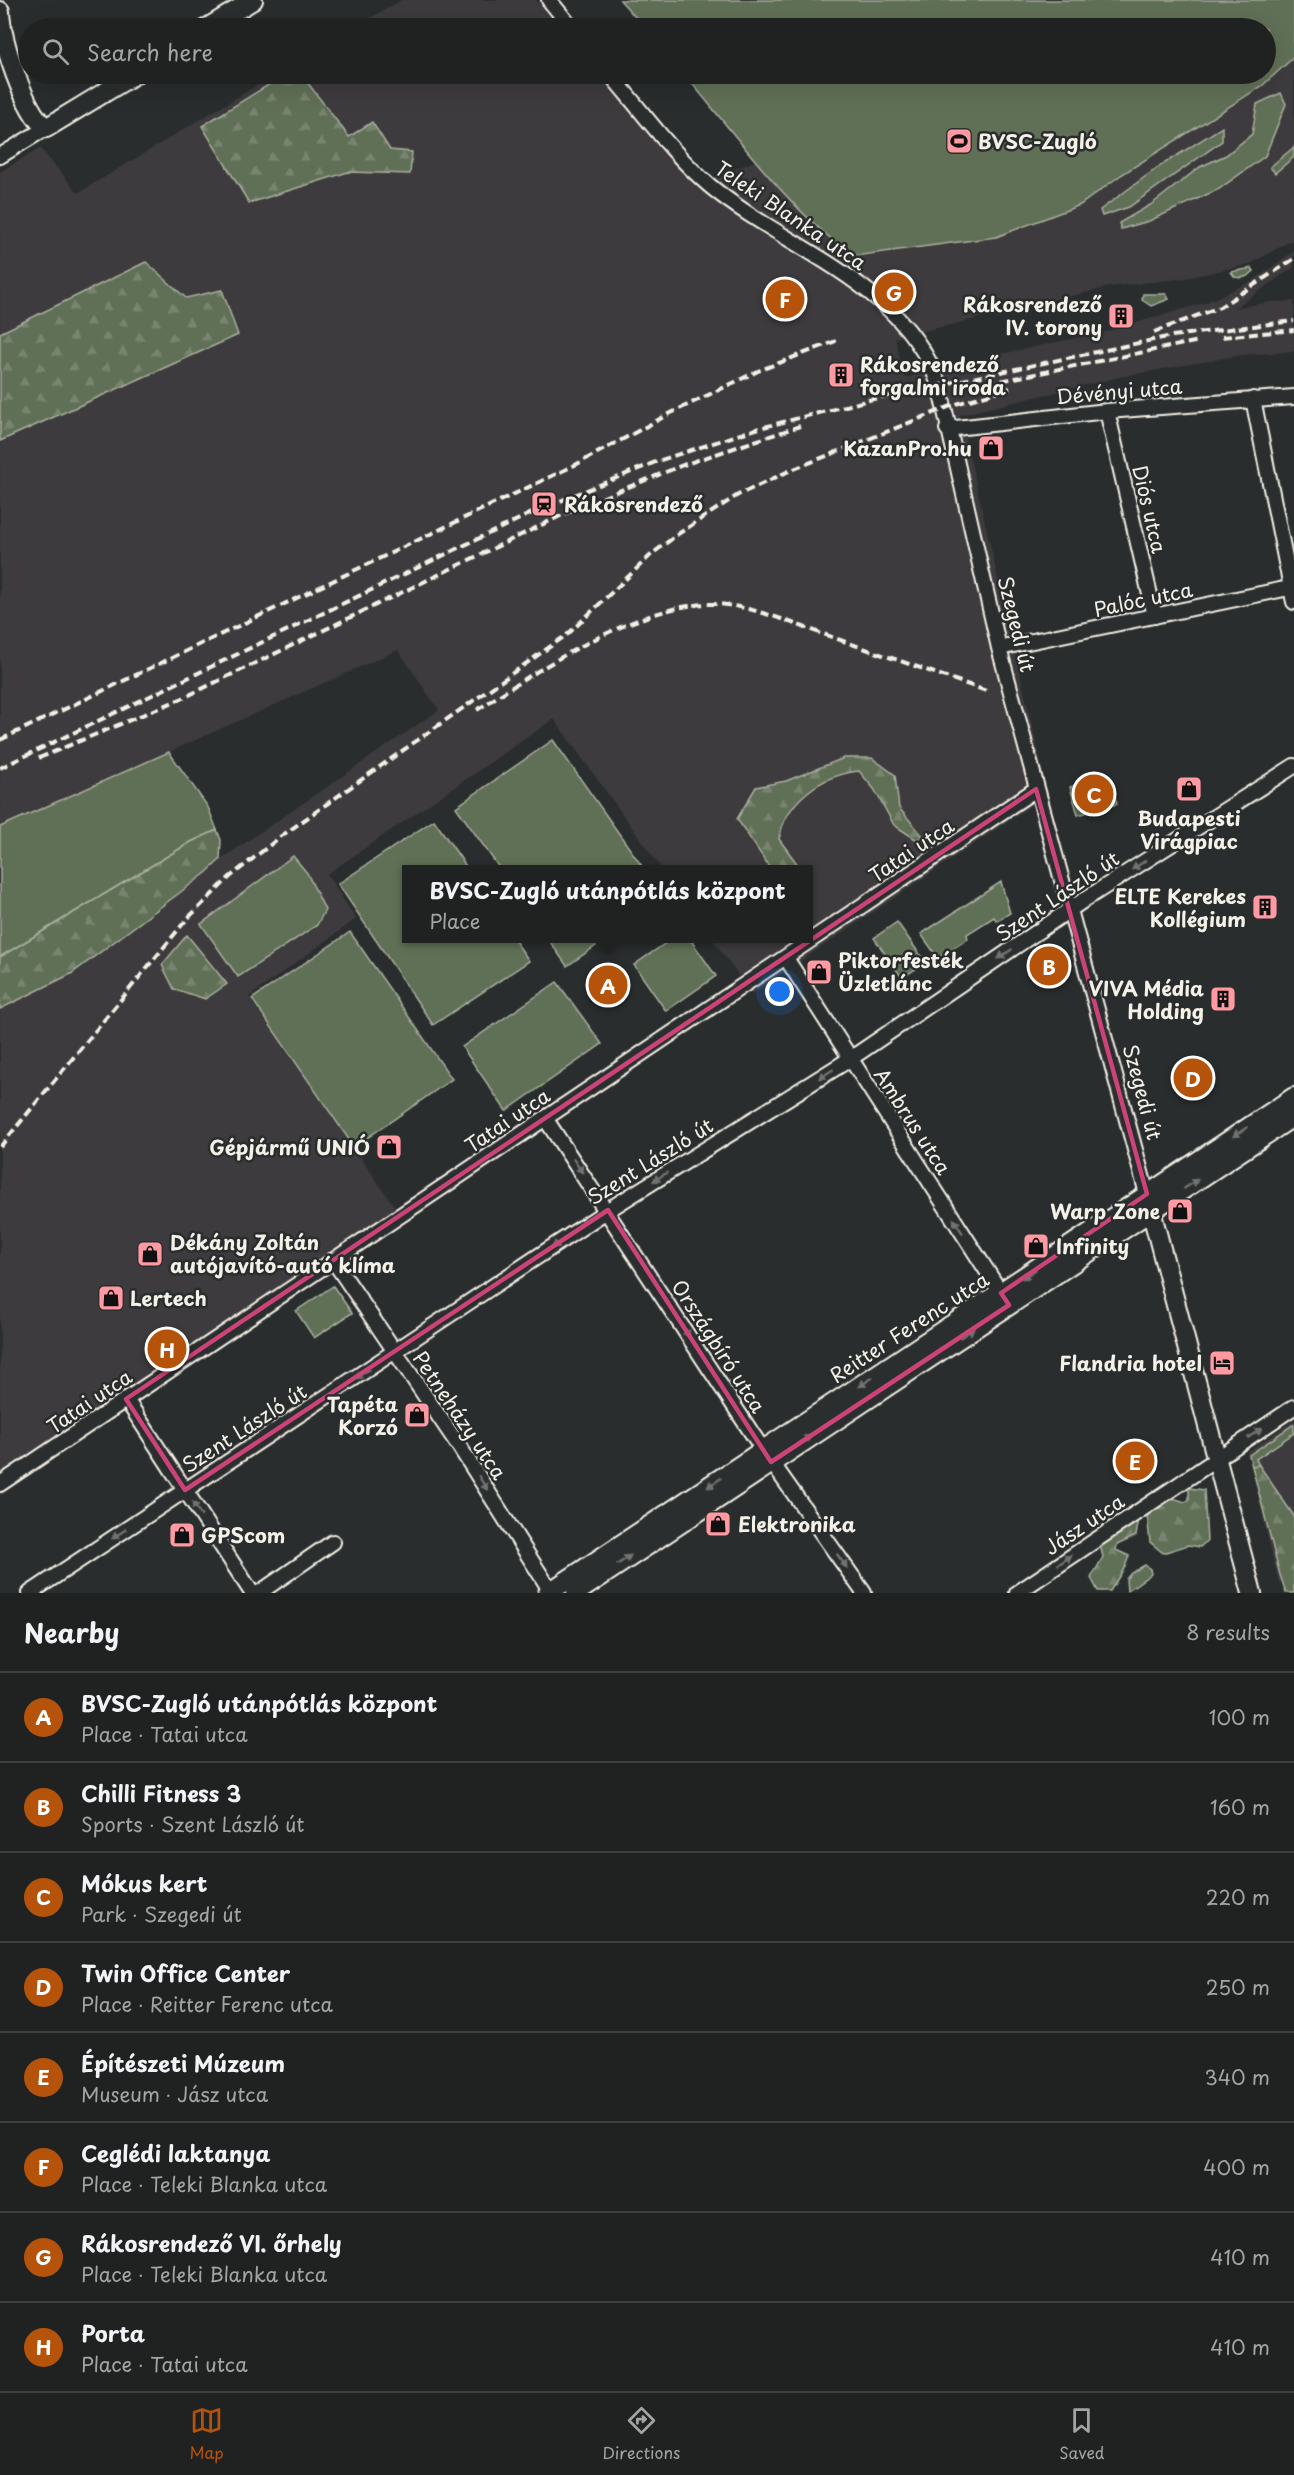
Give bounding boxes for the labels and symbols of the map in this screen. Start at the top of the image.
sports icon: BVSC-Zugló [944,126,974,156]
place label: BVSC-Zugló [978,126,1097,156]
street label: Teleki Blanka utca [709,153,873,277]
pin: G [874,270,914,314]
pin: F [766,276,804,322]
place label: Rákosrendező IV. torony [963,289,1102,342]
building icon: Rákosrendező IV. torony [1106,301,1136,331]
place label: Rákosrendező forgalmi iroda [860,349,1006,402]
building icon: Rákosrendező forgalmi iroda [826,360,856,390]
street label: Dévényi utca [1055,370,1184,411]
place label: KazanPro.hu [843,433,972,463]
shop icon: KazanPro.hu [976,433,1006,463]
street label: Diós utca [1125,462,1175,556]
station icon: Rákosrendező [529,489,559,519]
place label: Rákosrendező [564,489,703,519]
street label: Szegedi út [991,573,1043,675]
street label: Palóc utca [1091,574,1196,624]
pin: C [1074,772,1114,816]
shop icon: Budapesti Virágpiac [1174,774,1204,804]
place label: Budapesti Virágpiac [1137,803,1241,856]
street label: Tatai utca [862,810,960,890]
street label: Szent László út [989,843,1125,949]
one-way arrow [1131,859,1147,870]
place label: ELTE Kerekes Kollégium [1114,881,1246,934]
building icon: ELTE Kerekes Kollégium [1250,892,1280,922]
pin: B [1030,944,1068,988]
place label: Piktorfesték Üzletlánc [838,945,964,998]
one-way arrow [997,948,1013,959]
shop icon: Piktorfesték Üzletlánc [804,957,834,987]
pin: A [588,962,628,1008]
place label: VIVA Média Holding [1089,973,1204,1026]
your location [765,977,794,1006]
building icon: VIVA Média Holding [1208,984,1238,1014]
street label: Szegedi út [1116,1041,1170,1143]
pin: D [1174,1056,1212,1100]
street label: Ambrus utca [867,1062,959,1181]
one-way arrow [818,1068,834,1080]
street label: Tatai utca [458,1080,556,1160]
street label: Szent László út [581,1110,719,1212]
one-way arrow [1232,1127,1249,1138]
place label: Gépjármű UNIÓ [209,1132,370,1162]
shop icon: Gépjármű UNIÓ [374,1132,404,1162]
one-way arrow [572,1158,584,1174]
one-way arrow [652,1172,668,1183]
one-way arrow [1182,1178,1198,1190]
place label: Warp Zone [1050,1196,1160,1226]
shop icon: Warp Zone [1165,1196,1195,1226]
one-way arrow [953,1218,964,1234]
place label: Dékány Zoltán autójavító-autó klíma [170,1227,396,1280]
shop icon: Infinity [1021,1231,1051,1261]
place label: Infinity [1056,1231,1129,1261]
one-way arrow [551,1237,567,1248]
shop icon: Dékány Zoltán autójavító-autó klíma [135,1239,165,1269]
street label: Reitter Ferenc utca [823,1264,995,1390]
one-way arrow [1021,1268,1037,1279]
street label: Országbíró utca [665,1273,774,1419]
shop icon: Lertech [96,1283,126,1313]
place label: Lertech [130,1283,207,1313]
one-way arrow [679,1321,691,1337]
pin: H [148,1326,186,1372]
one-way arrow [959,1328,975,1339]
street label: Petneházy utca [406,1345,515,1486]
place label: Flandria hotel [1059,1348,1202,1378]
hotel icon: Flandria hotel [1207,1348,1237,1378]
street label: Tatai utca [40,1361,138,1441]
one-way arrow [354,1368,370,1380]
street label: Szent László út [176,1376,312,1480]
one-way arrow [859,1376,875,1388]
place label: Tapéta Korzó [327,1389,398,1442]
shop icon: Tapéta Korzó [402,1400,432,1430]
one-way arrow [1247,1427,1263,1439]
one-way arrow [796,1435,812,1446]
pin: E [1116,1438,1154,1484]
one-way arrow [477,1475,488,1491]
one-way arrow [706,1477,723,1488]
street label: Jász utca [1038,1486,1131,1562]
one-way arrow [192,1501,203,1517]
shop icon: Elektronika [703,1509,733,1539]
place label: Elektronika [738,1509,856,1539]
shop icon: GPScom [167,1520,197,1550]
place label: GPScom [201,1520,285,1550]
one-way arrow [111,1528,127,1540]
one-way arrow [835,1554,847,1569]
one-way arrow [616,1555,633,1566]
one-way arrow [1057,1555,1073,1566]

